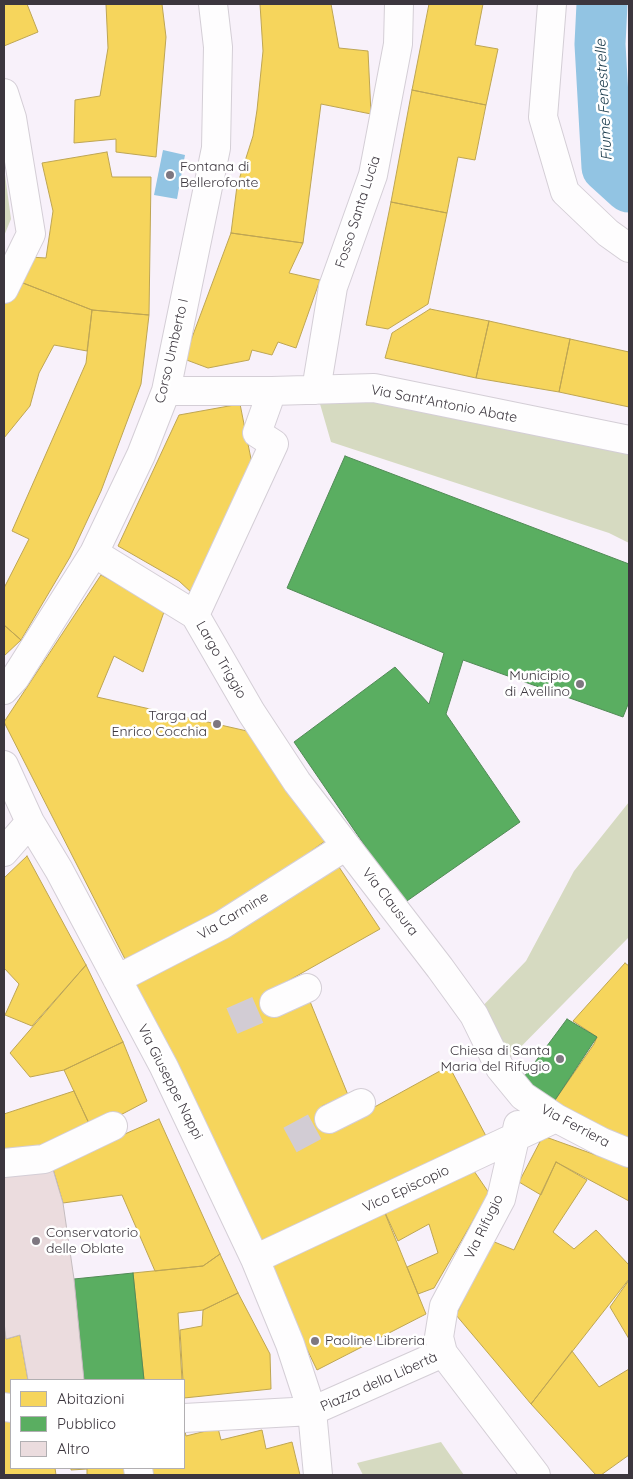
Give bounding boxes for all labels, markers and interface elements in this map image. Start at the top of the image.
water label: Fiume Fenestrelle [592,39,616,161]
street label: Fosso Santa Lucia [332,154,384,270]
place label: Fontana di Bellerofonte [180,159,258,192]
marker: Fontana di Bellerofonte [164,169,176,181]
street label: Corso Umberto I [152,297,192,405]
street label: Via Sant'Antonio Abate [369,382,519,426]
street label: Largo Triggio [192,618,250,702]
place label: Municipio di Avellino [505,668,570,700]
marker: Municipio di Avellino [574,678,586,690]
place label: Targa ad Enrico Cocchia [112,708,207,740]
marker: Targa ad Enrico Cocchia [211,718,223,730]
street label: Via Clausura [358,865,422,939]
street label: Via Carmine [195,888,271,944]
street label: Via Giuseppe Nappi [134,1022,206,1142]
place label: Chiesa di Santa Maria del Rifugio [440,1043,550,1076]
marker: Chiesa di Santa Maria del Rifugio [554,1053,566,1065]
street label: Via Ferriera [538,1101,612,1151]
street label: Vico Episcopio [360,1162,452,1216]
street label: Via Rifugio [461,1192,507,1262]
place label: Conservatorio delle Oblate [46,1225,138,1258]
marker: Conservatorio delle Oblate [30,1235,42,1247]
place label: Paoline Libreria [325,1333,425,1349]
marker: Paoline Libreria [309,1335,321,1347]
street label: Piazza della Libertà [318,1349,440,1415]
legend [10,1379,185,1469]
text: Abitazioni [57,1389,125,1408]
text: Pubblico [57,1414,116,1433]
text: Altro [57,1439,90,1458]

